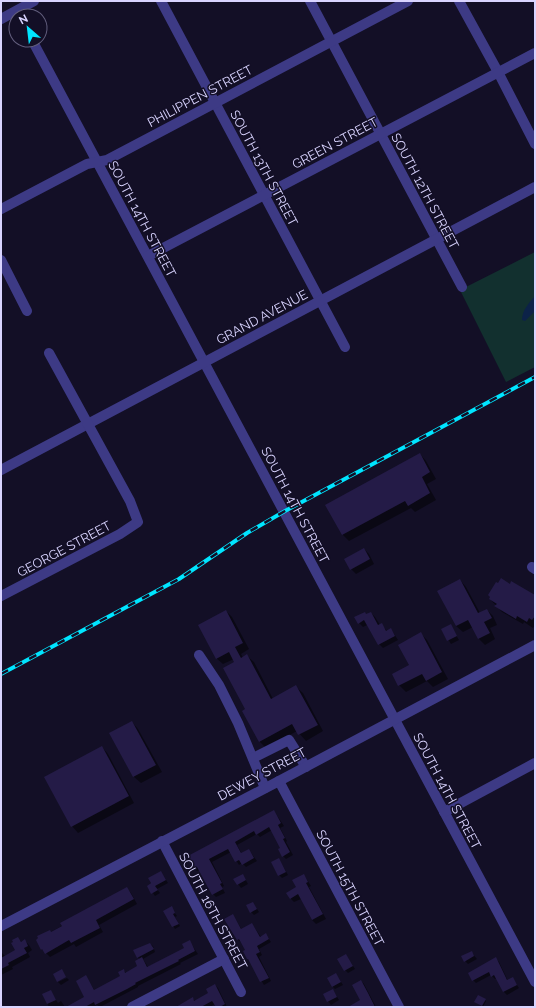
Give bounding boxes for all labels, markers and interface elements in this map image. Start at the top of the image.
north arrow [8,8,48,48]
text: N [17,12,30,27]
street label: PHILIPPEN STREET [145,62,255,130]
street label: SOUTH 13TH STREET [227,108,301,228]
street label: GREEN STREET [290,114,381,172]
street label: SOUTH 12TH STREET [388,131,462,251]
street label: SOUTH 14TH STREET [105,158,179,280]
street label: GRAND AVENUE [214,287,310,347]
street label: SOUTH 14TH STREET [258,444,332,566]
street label: GEORGE STREET [15,518,113,580]
street label: SOUTH 14TH STREET [410,730,484,852]
street label: DEWEY STREET [215,744,309,804]
street label: SOUTH 15TH STREET [313,827,387,949]
street label: SOUTH 16TH STREET [176,850,250,972]

